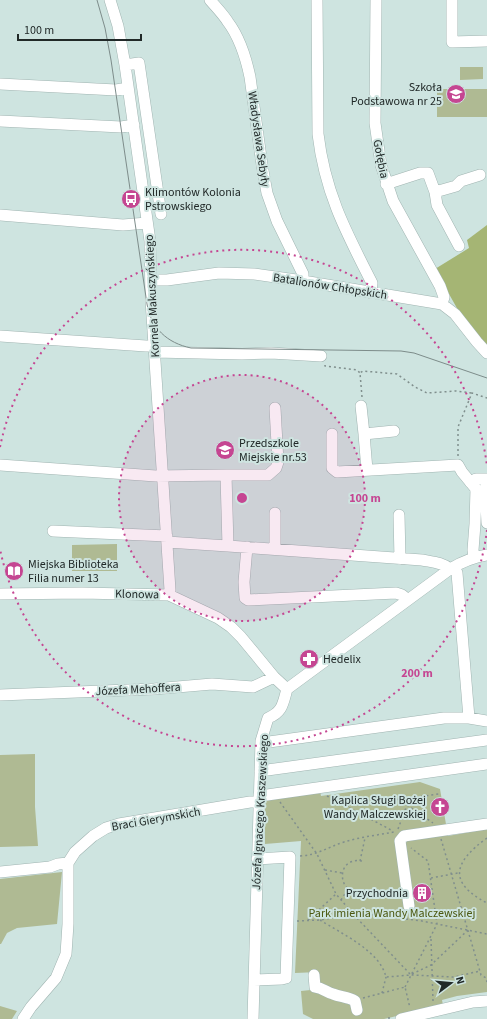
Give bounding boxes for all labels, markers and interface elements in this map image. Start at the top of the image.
scale bar [18,16,141,42]
text: 100 m [24,22,54,39]
place label: Szkoła Podstawowa nr 25 [351,79,442,110]
school or university icon: Szkoła Podstawowa nr 25 [445,83,467,105]
street label: Władysława Sebyły [243,90,274,189]
street label: Gołębia [368,138,393,180]
place label: Klimontów Kolonia Pstrowskiego [145,184,241,215]
bus stop icon: Klimontów Kolonia Pstrowskiego [120,188,142,210]
street label: Kornela Makuszyńskiego [141,234,164,358]
street label: Batalionów Chłopskich [272,269,388,304]
place label: Przedszkole Miejskie nr.53 [239,435,307,466]
school or university icon: Przedszkole Miejskie nr.53 [214,439,236,461]
text: 100 m [349,490,381,507]
centre of rings [235,491,249,505]
place label: Miejska Biblioteka Filia numer 13 [28,556,119,587]
library icon: Miejska Biblioteka Filia numer 13 [3,560,25,582]
street label: Klonowa [115,586,159,603]
pharmacy icon: Hedelix [298,648,320,670]
place label: Hedelix [323,651,361,668]
text: 200 m [401,665,433,682]
street label: Józefa Mehoffera [95,679,181,700]
street label: Józefa Ignacego Kraszewskiego [248,734,273,890]
place label: Kaplica Sługi Bożej Wandy Malczewskiej [324,792,426,823]
church icon: Kaplica Sługi Bożej Wandy Malczewskiej [429,796,451,818]
street label: Braci Gierymskich [110,803,202,836]
building icon: Przychodnia [411,882,433,904]
place label: Przychodnia [346,885,408,902]
park label: Park imienia Wandy Malczewskiej [309,905,475,922]
north arrow [431,963,471,1003]
text: N [452,975,468,986]

